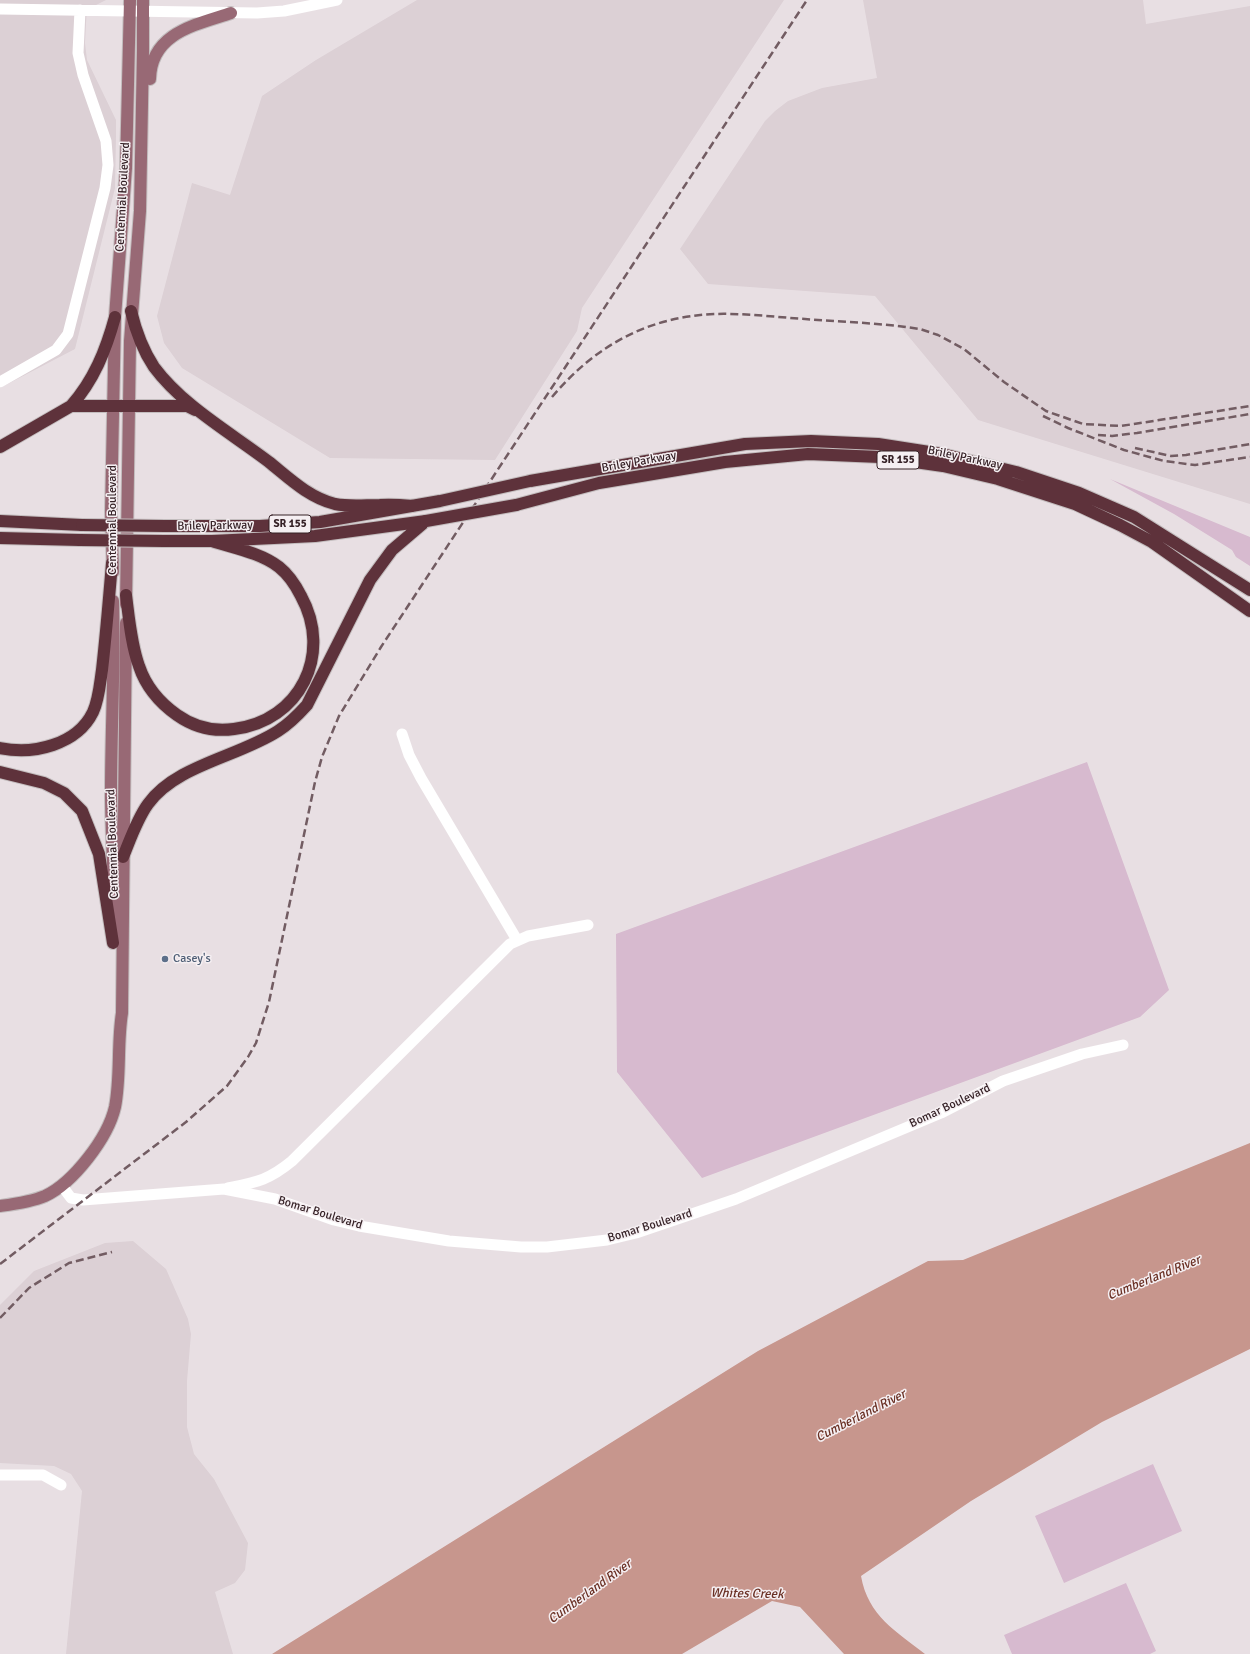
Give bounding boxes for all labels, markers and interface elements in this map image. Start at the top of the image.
street label: Centennial Boulevard [113,142,133,252]
street label: Briley Parkway [927,443,1003,473]
street label: Briley Parkway [601,448,677,476]
road number: SR 155 [877,451,919,469]
street label: Centennial Boulevard [106,465,120,575]
road number: SR 155 [269,515,311,533]
street label: Briley Parkway [177,518,253,534]
street label: Centennial Boulevard [104,789,122,899]
place label: Casey's [173,952,211,966]
marker: Casey's [160,954,170,964]
street label: Bomar Boulevard [907,1081,993,1131]
street label: Bomar Boulevard [276,1193,364,1233]
street label: Bomar Boulevard [606,1206,694,1246]
water label: Cumberland River [1105,1252,1203,1304]
water label: Cumberland River [813,1387,909,1445]
water label: Cumberland River [545,1557,635,1627]
water label: Whites Creek [710,1586,784,1602]

